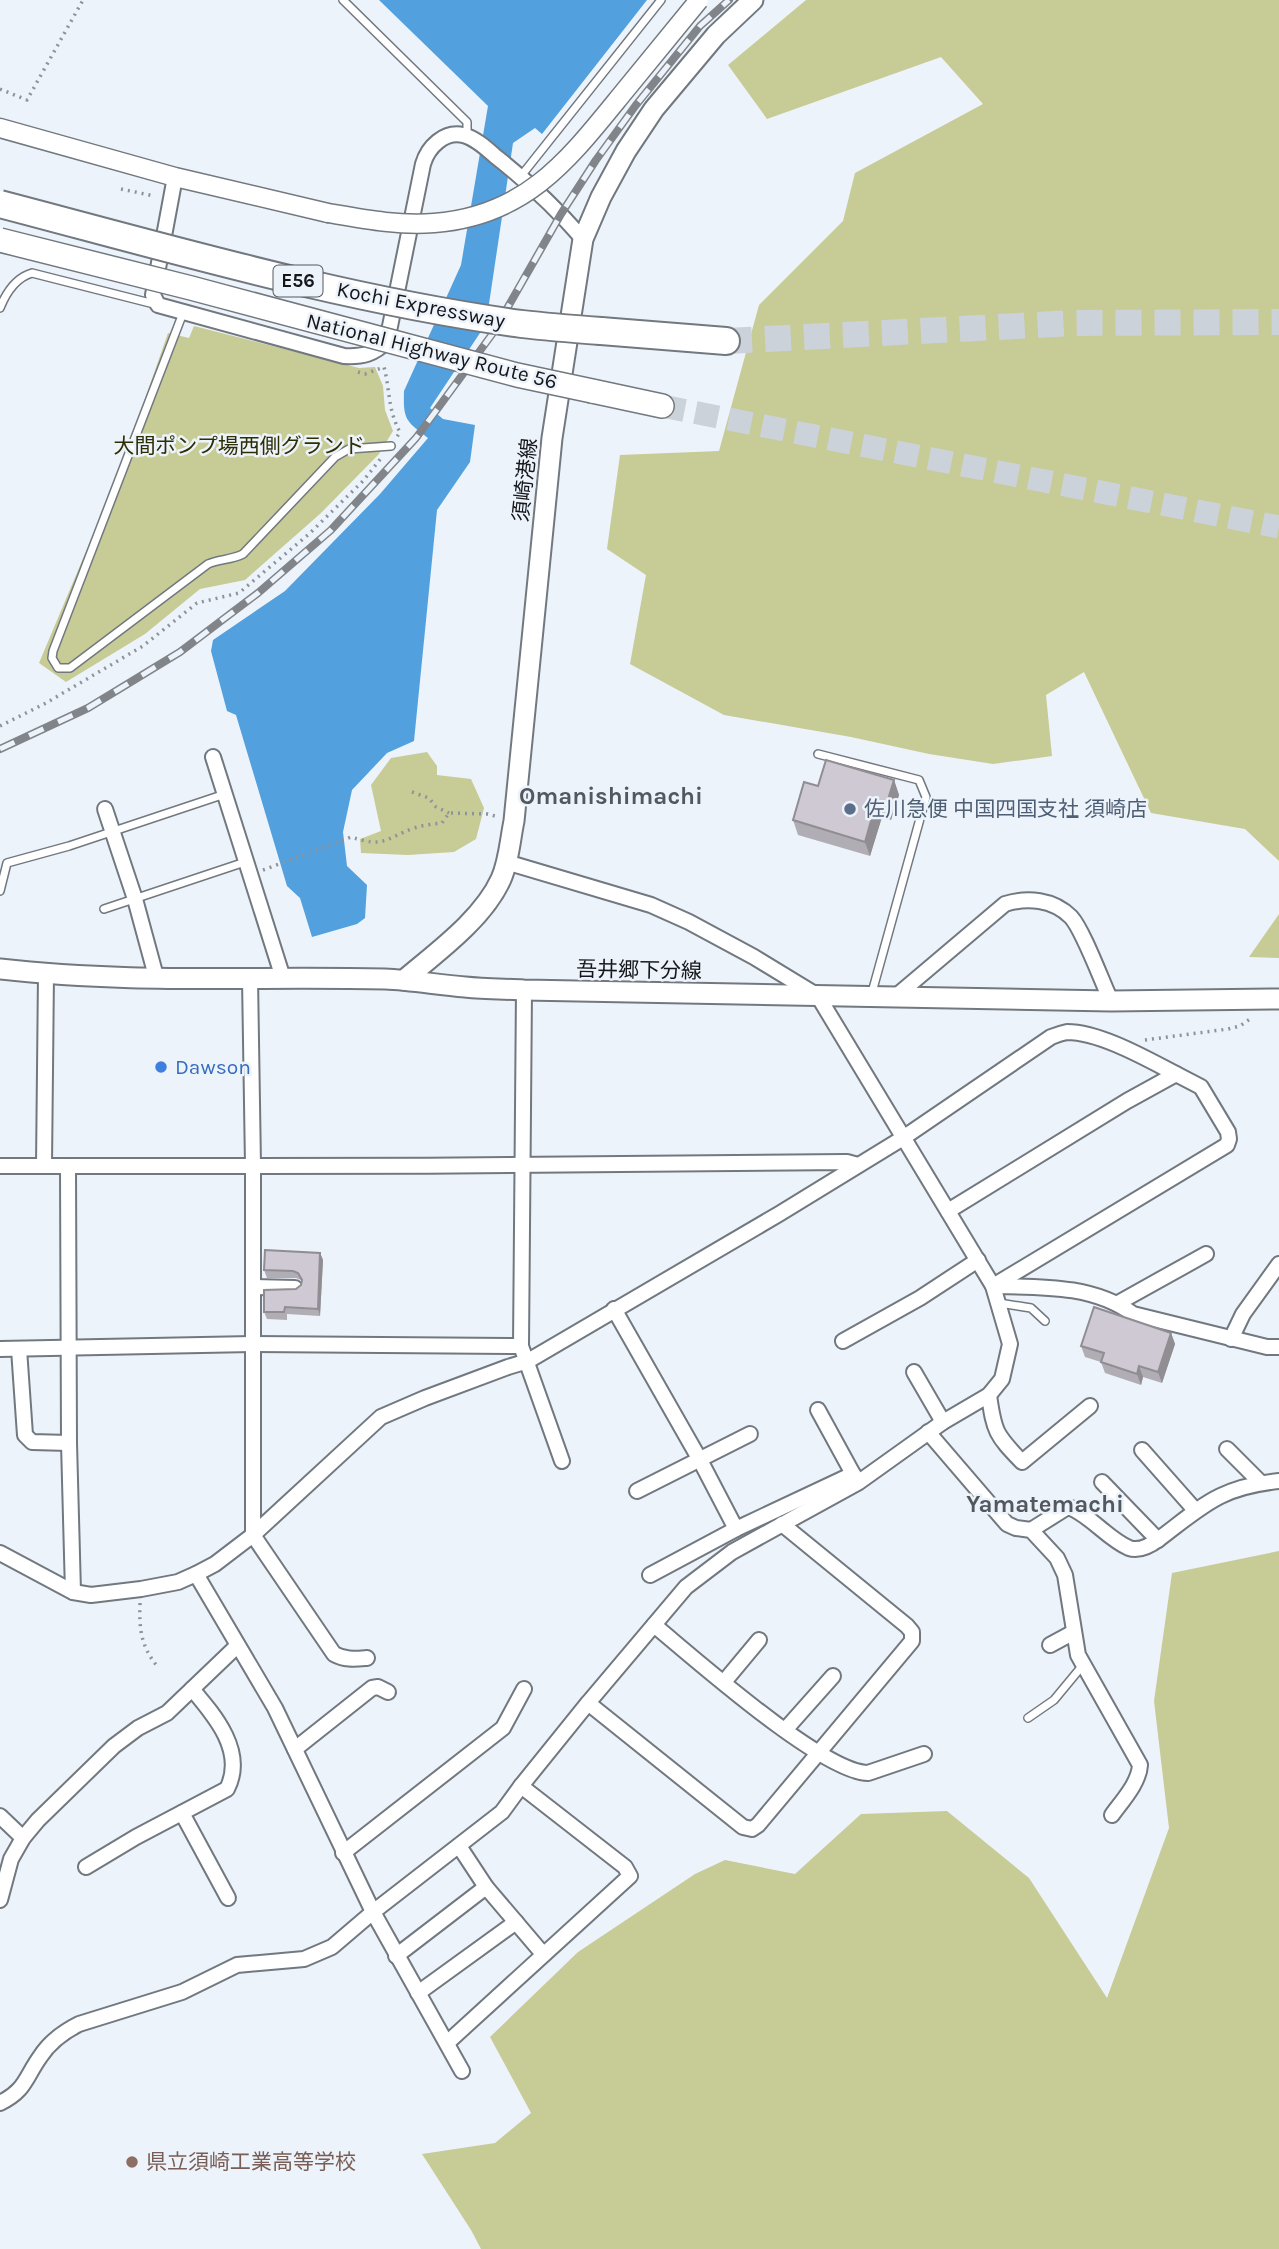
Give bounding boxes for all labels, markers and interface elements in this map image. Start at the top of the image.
road number: E56 [274,266,322,296]
street label: Kochi Expressway [335,277,507,333]
street label: National Highway Route 56 [304,308,560,394]
park label: 大間ポンプ場西側グランド [113,434,365,458]
street label: 須崎港線 [509,437,541,523]
district label: Omanishimachi [519,782,703,810]
place label: 佐川急便 中国四国支社 須崎店 [864,797,1147,821]
marker: 佐川急便 中国四国支社 須崎店 [842,801,858,817]
street label: 吾井郷下分線 [576,957,702,983]
place label: Dawson [175,1055,251,1079]
marker: Dawson [153,1059,169,1075]
district label: Yamatemachi [966,1490,1124,1518]
place label: 県立須崎工業高等学校 [146,2150,356,2174]
marker: 県立須崎工業高等学校 [124,2154,140,2170]

